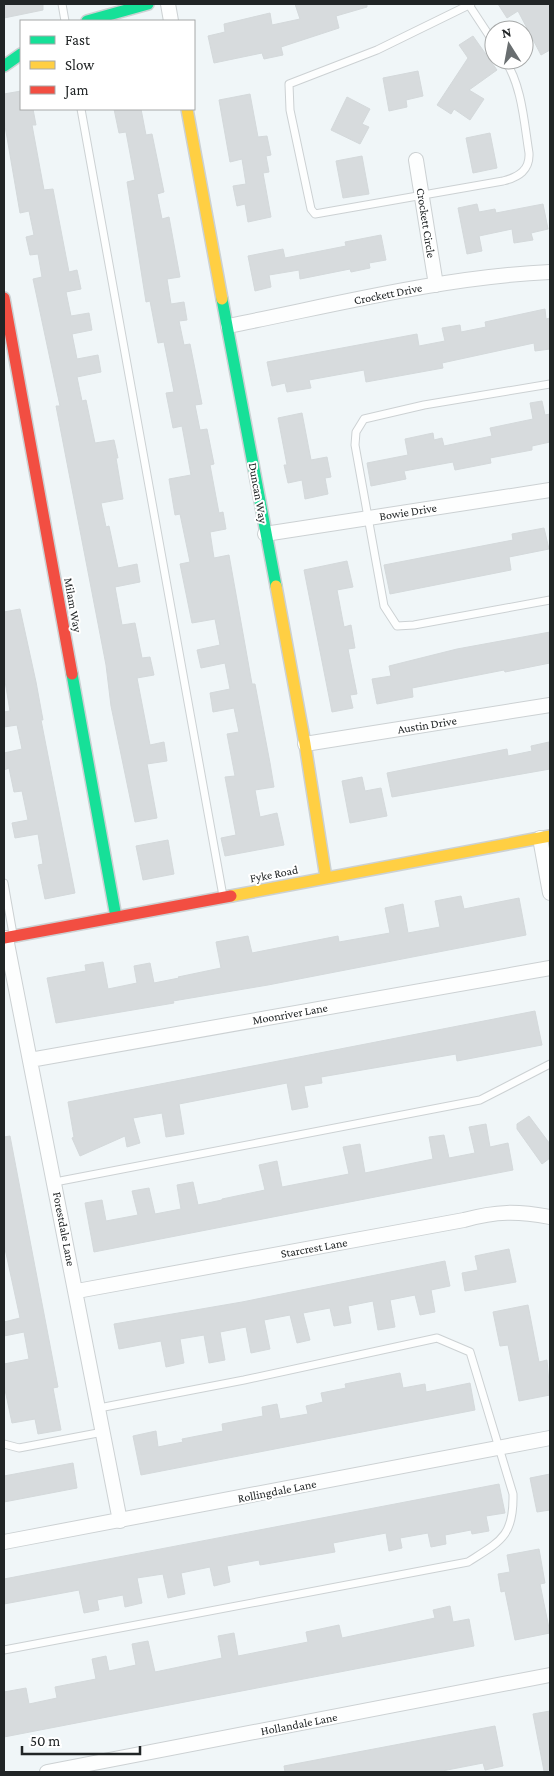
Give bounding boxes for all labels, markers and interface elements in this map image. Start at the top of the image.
legend [20,20,195,110]
north arrow [484,20,534,70]
text: N [500,23,513,41]
text: Fast [65,32,91,48]
text: Slow [65,57,95,73]
text: Jam [63,82,88,99]
street label: Crockett Circle [414,187,438,259]
street label: Crockett Drive [353,281,423,307]
street label: Duncan Way [246,461,270,525]
street label: Bowie Drive [378,501,438,523]
street label: Milam Way [61,577,85,634]
street label: Austin Drive [396,713,458,737]
street label: Fyke Road [249,862,300,886]
street label: Moonriver Lane [251,1000,329,1028]
street label: Forestdale Lane [50,1191,78,1267]
street label: Starcrest Lane [280,1235,348,1261]
street label: Rollingdale Lane [236,1477,318,1505]
street label: Hollandale Lane [259,1710,339,1738]
scale bar [22,1724,140,1756]
text: 50 m [30,1733,60,1749]

